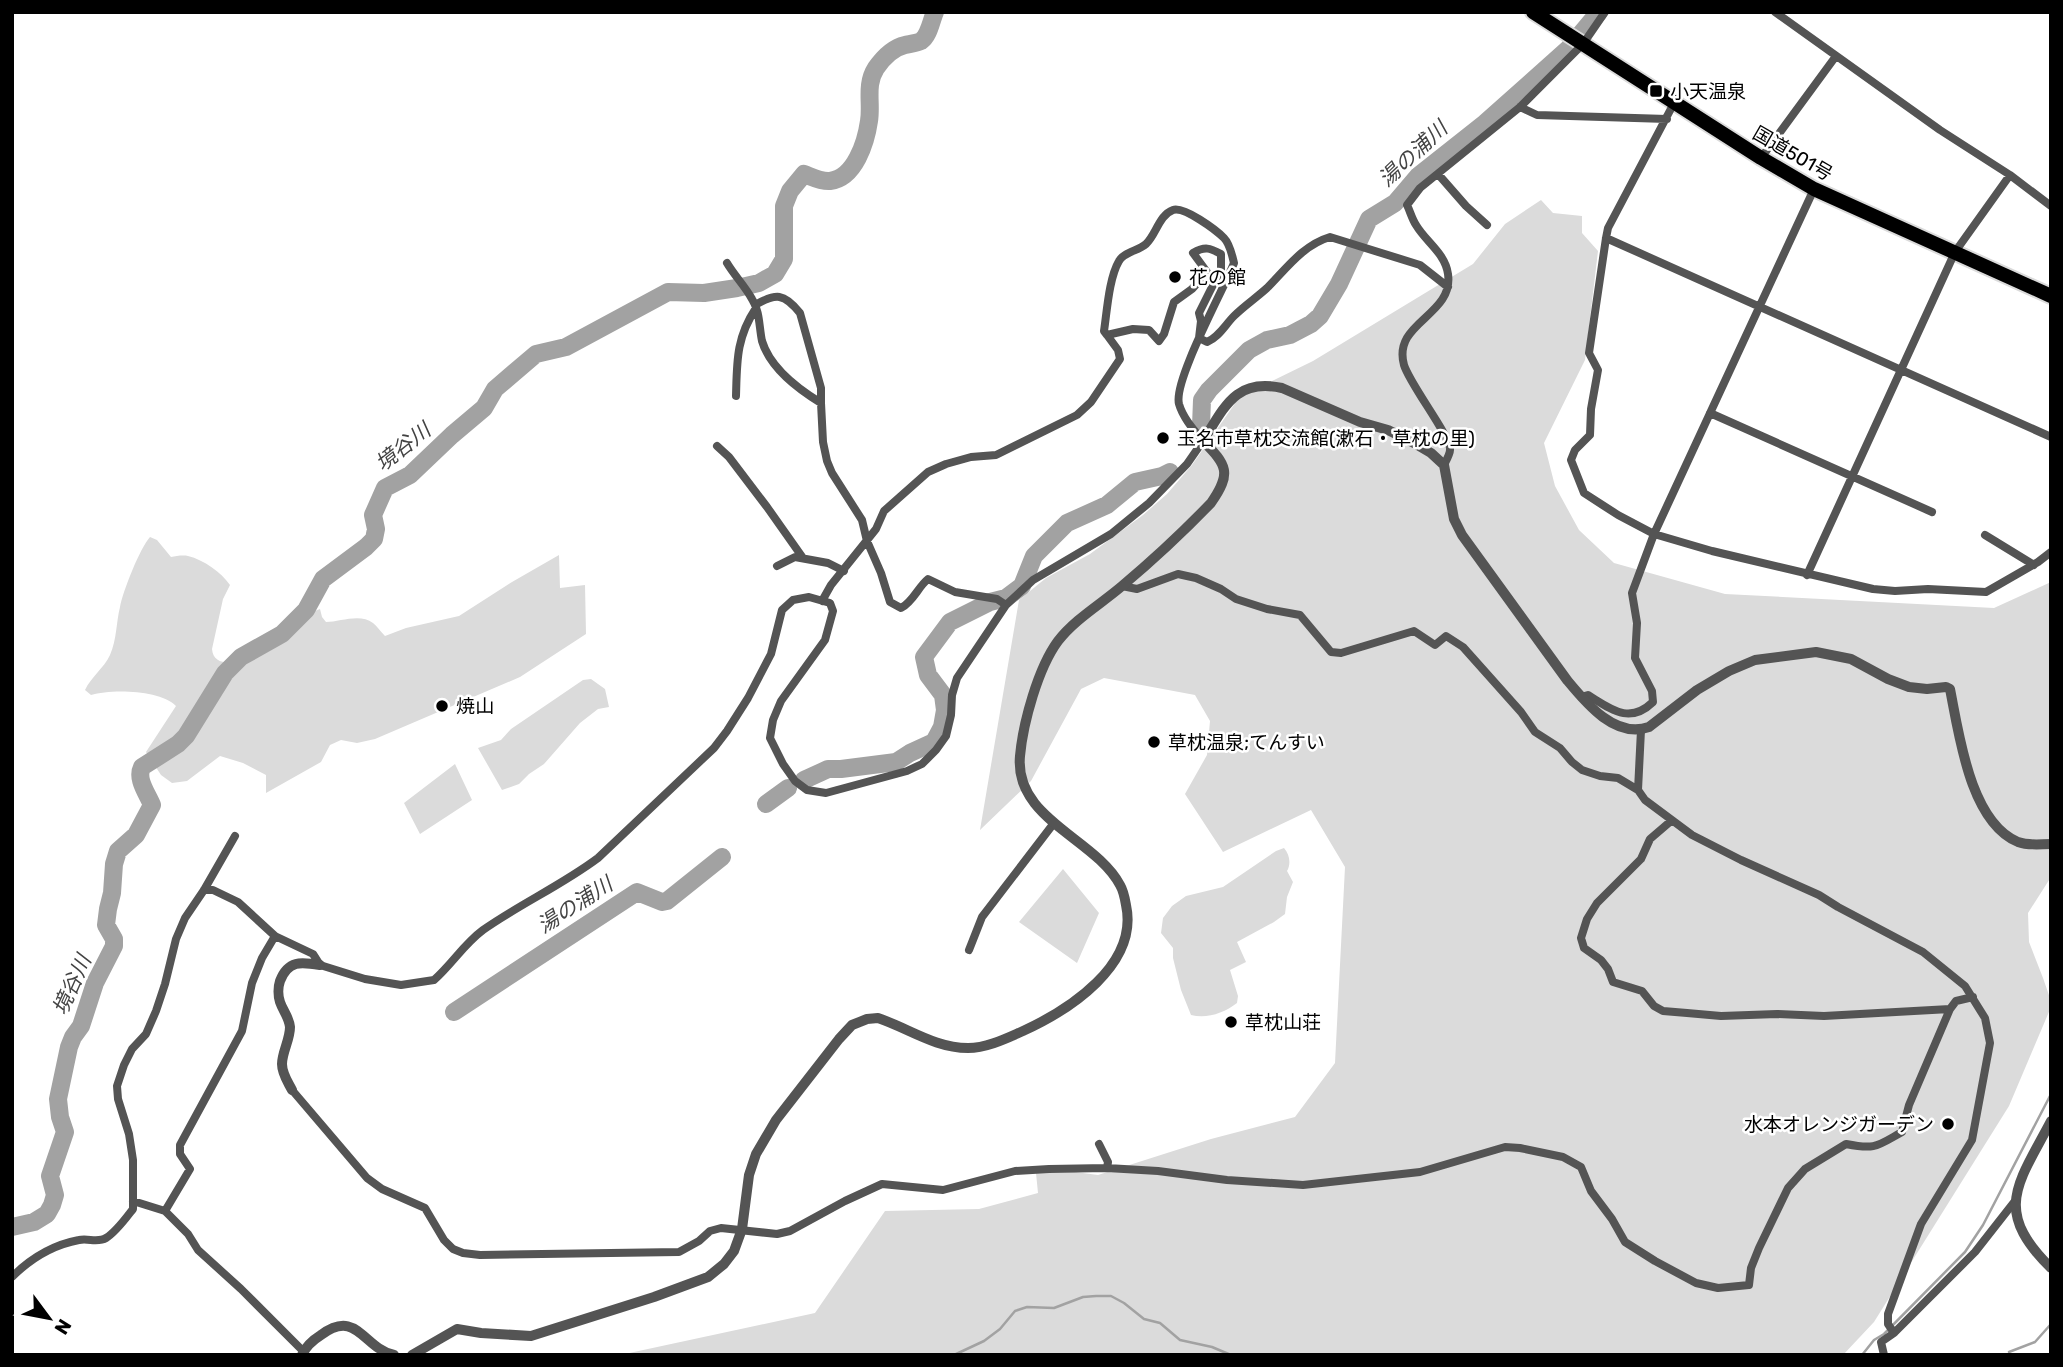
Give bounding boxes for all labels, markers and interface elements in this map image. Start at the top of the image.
place label: 小天温泉 [1670,80,1746,103]
marker: 小天温泉 [1648,83,1664,99]
water label: 湯の浦川 [1373,114,1453,191]
street label: 国道501号 [1749,121,1837,186]
place label: 花の館 [1189,266,1246,289]
marker: 花の館 [1167,269,1183,285]
water label: 境谷川 [370,416,437,476]
place label: 玉名市草枕交流館(漱石・草枕の里) [1177,427,1475,450]
marker: 玉名市草枕交流館(漱石・草枕の里) [1155,430,1171,446]
place label: 焼山 [456,695,494,718]
marker: 焼山 [434,698,450,714]
place label: 草枕温泉;てんすい [1168,731,1325,754]
marker: 草枕温泉;てんすい [1146,734,1162,750]
water label: 湯の浦川 [533,870,618,938]
water label: 境谷川 [47,949,97,1019]
place label: 草枕山荘 [1245,1011,1321,1034]
marker: 草枕山荘 [1223,1014,1239,1030]
place label: 水本オレンジガーデン [1744,1113,1934,1136]
marker: 水本オレンジガーデン [1940,1116,1956,1132]
north arrow [14,1283,84,1353]
text: N [50,1315,76,1339]

